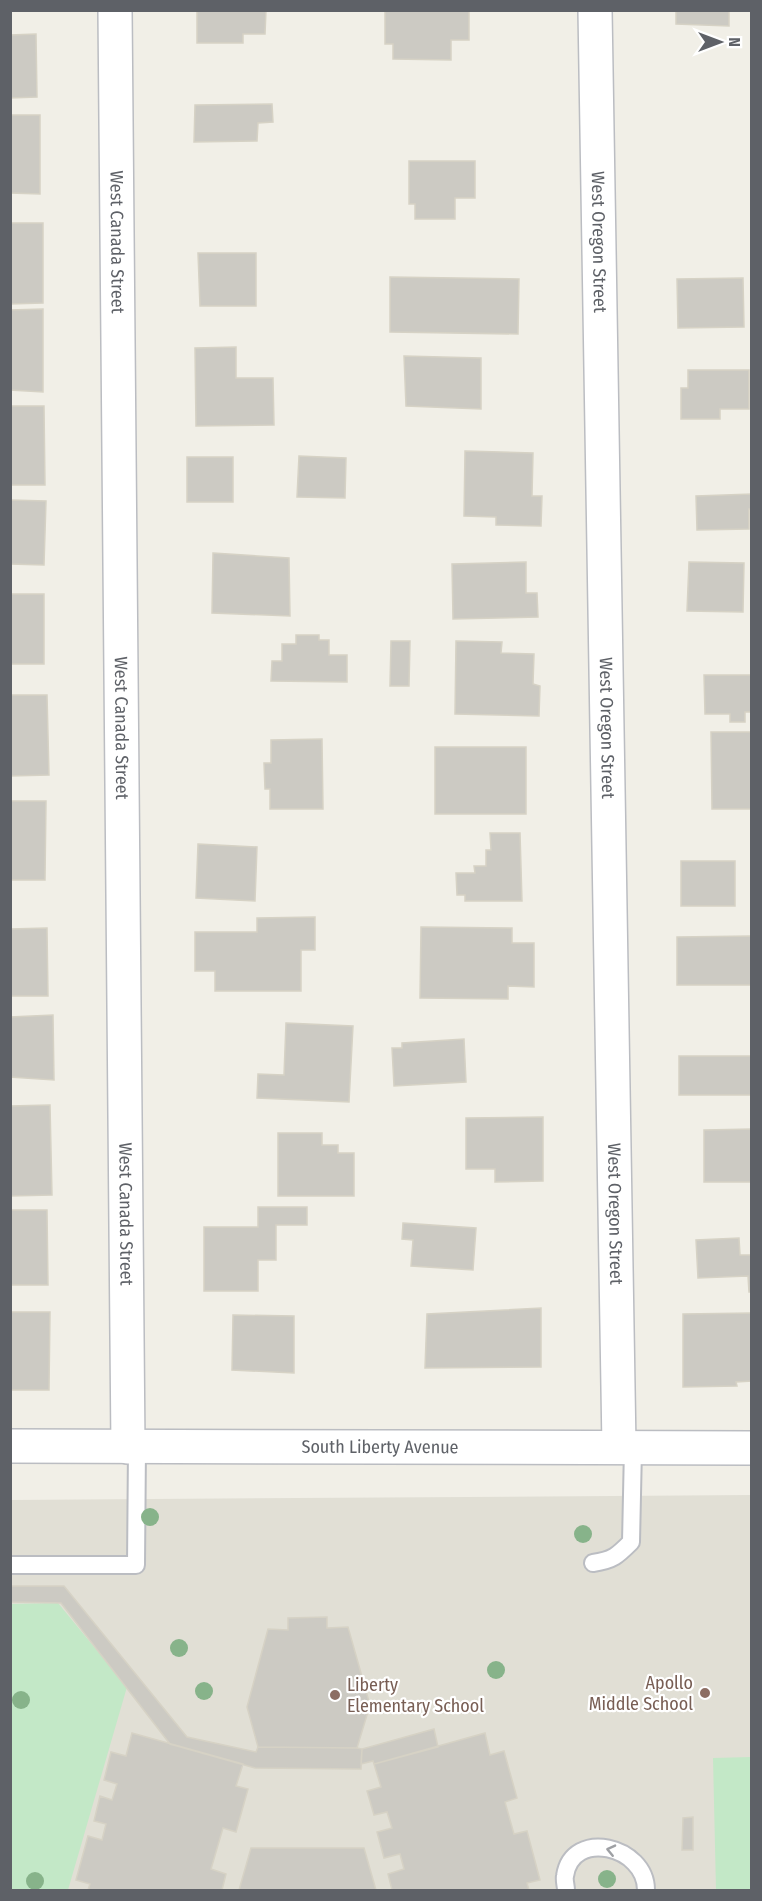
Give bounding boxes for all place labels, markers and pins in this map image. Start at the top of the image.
place label: Apollo Middle School [589,1672,693,1715]
place label: Liberty Elementary School [347,1674,484,1717]
marker: Apollo Middle School [698,1686,712,1700]
marker: Liberty Elementary School [328,1688,342,1702]

